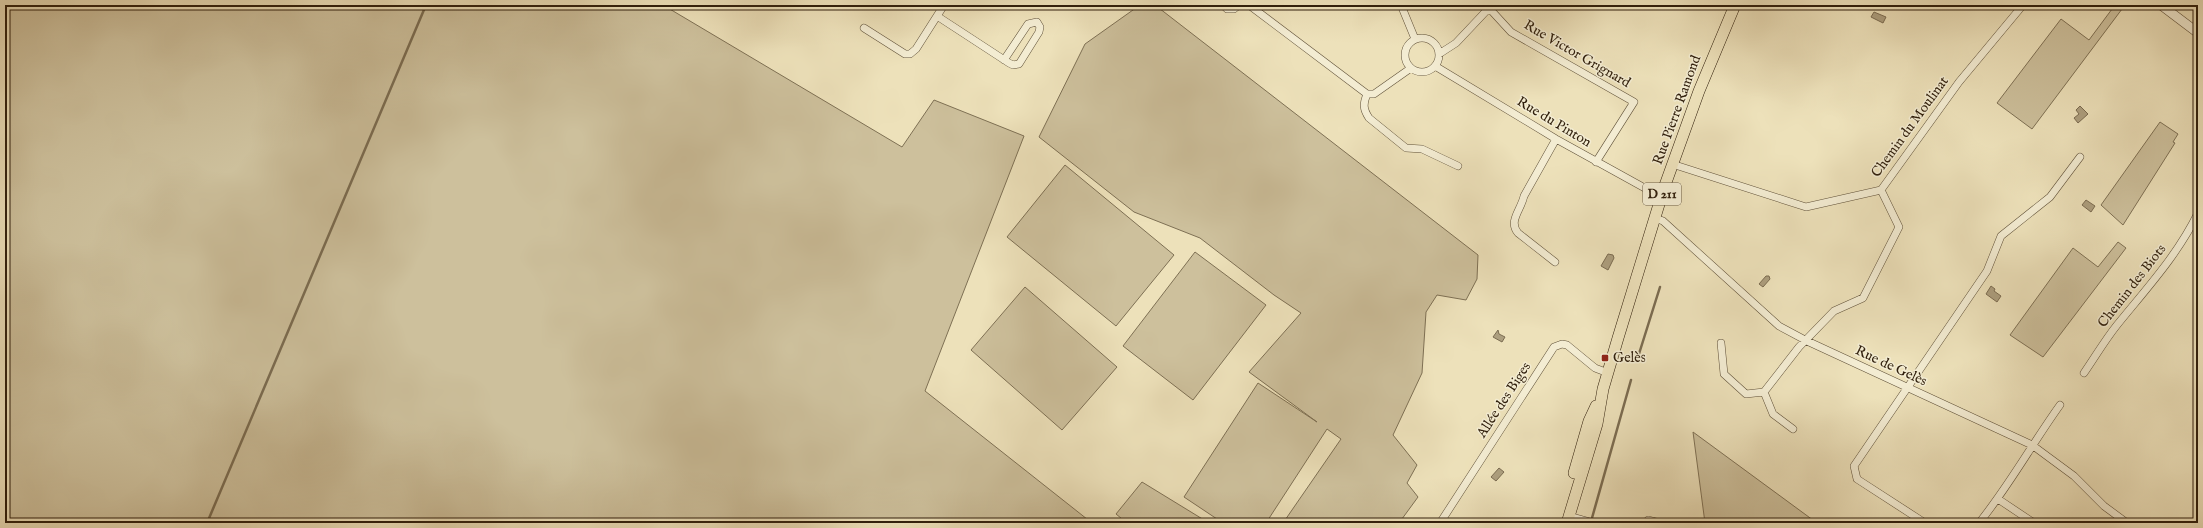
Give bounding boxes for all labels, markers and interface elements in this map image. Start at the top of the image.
street label: Rue Victor Grignard [1520,16,1634,92]
street label: Rue Pierre Ramond [1649,52,1705,167]
street label: Chemin du Moulinat [1867,73,1953,181]
street label: Rue du Pinton [1513,93,1595,152]
road number: D 211 [1643,183,1681,205]
street label: Chemin des Biots [2094,241,2170,331]
street label: Rue de Gelès [1852,342,1930,390]
place label: Gelès [1613,349,1646,367]
marker: Gelès [1600,353,1610,363]
street label: Allée des Biges [1472,359,1535,442]

